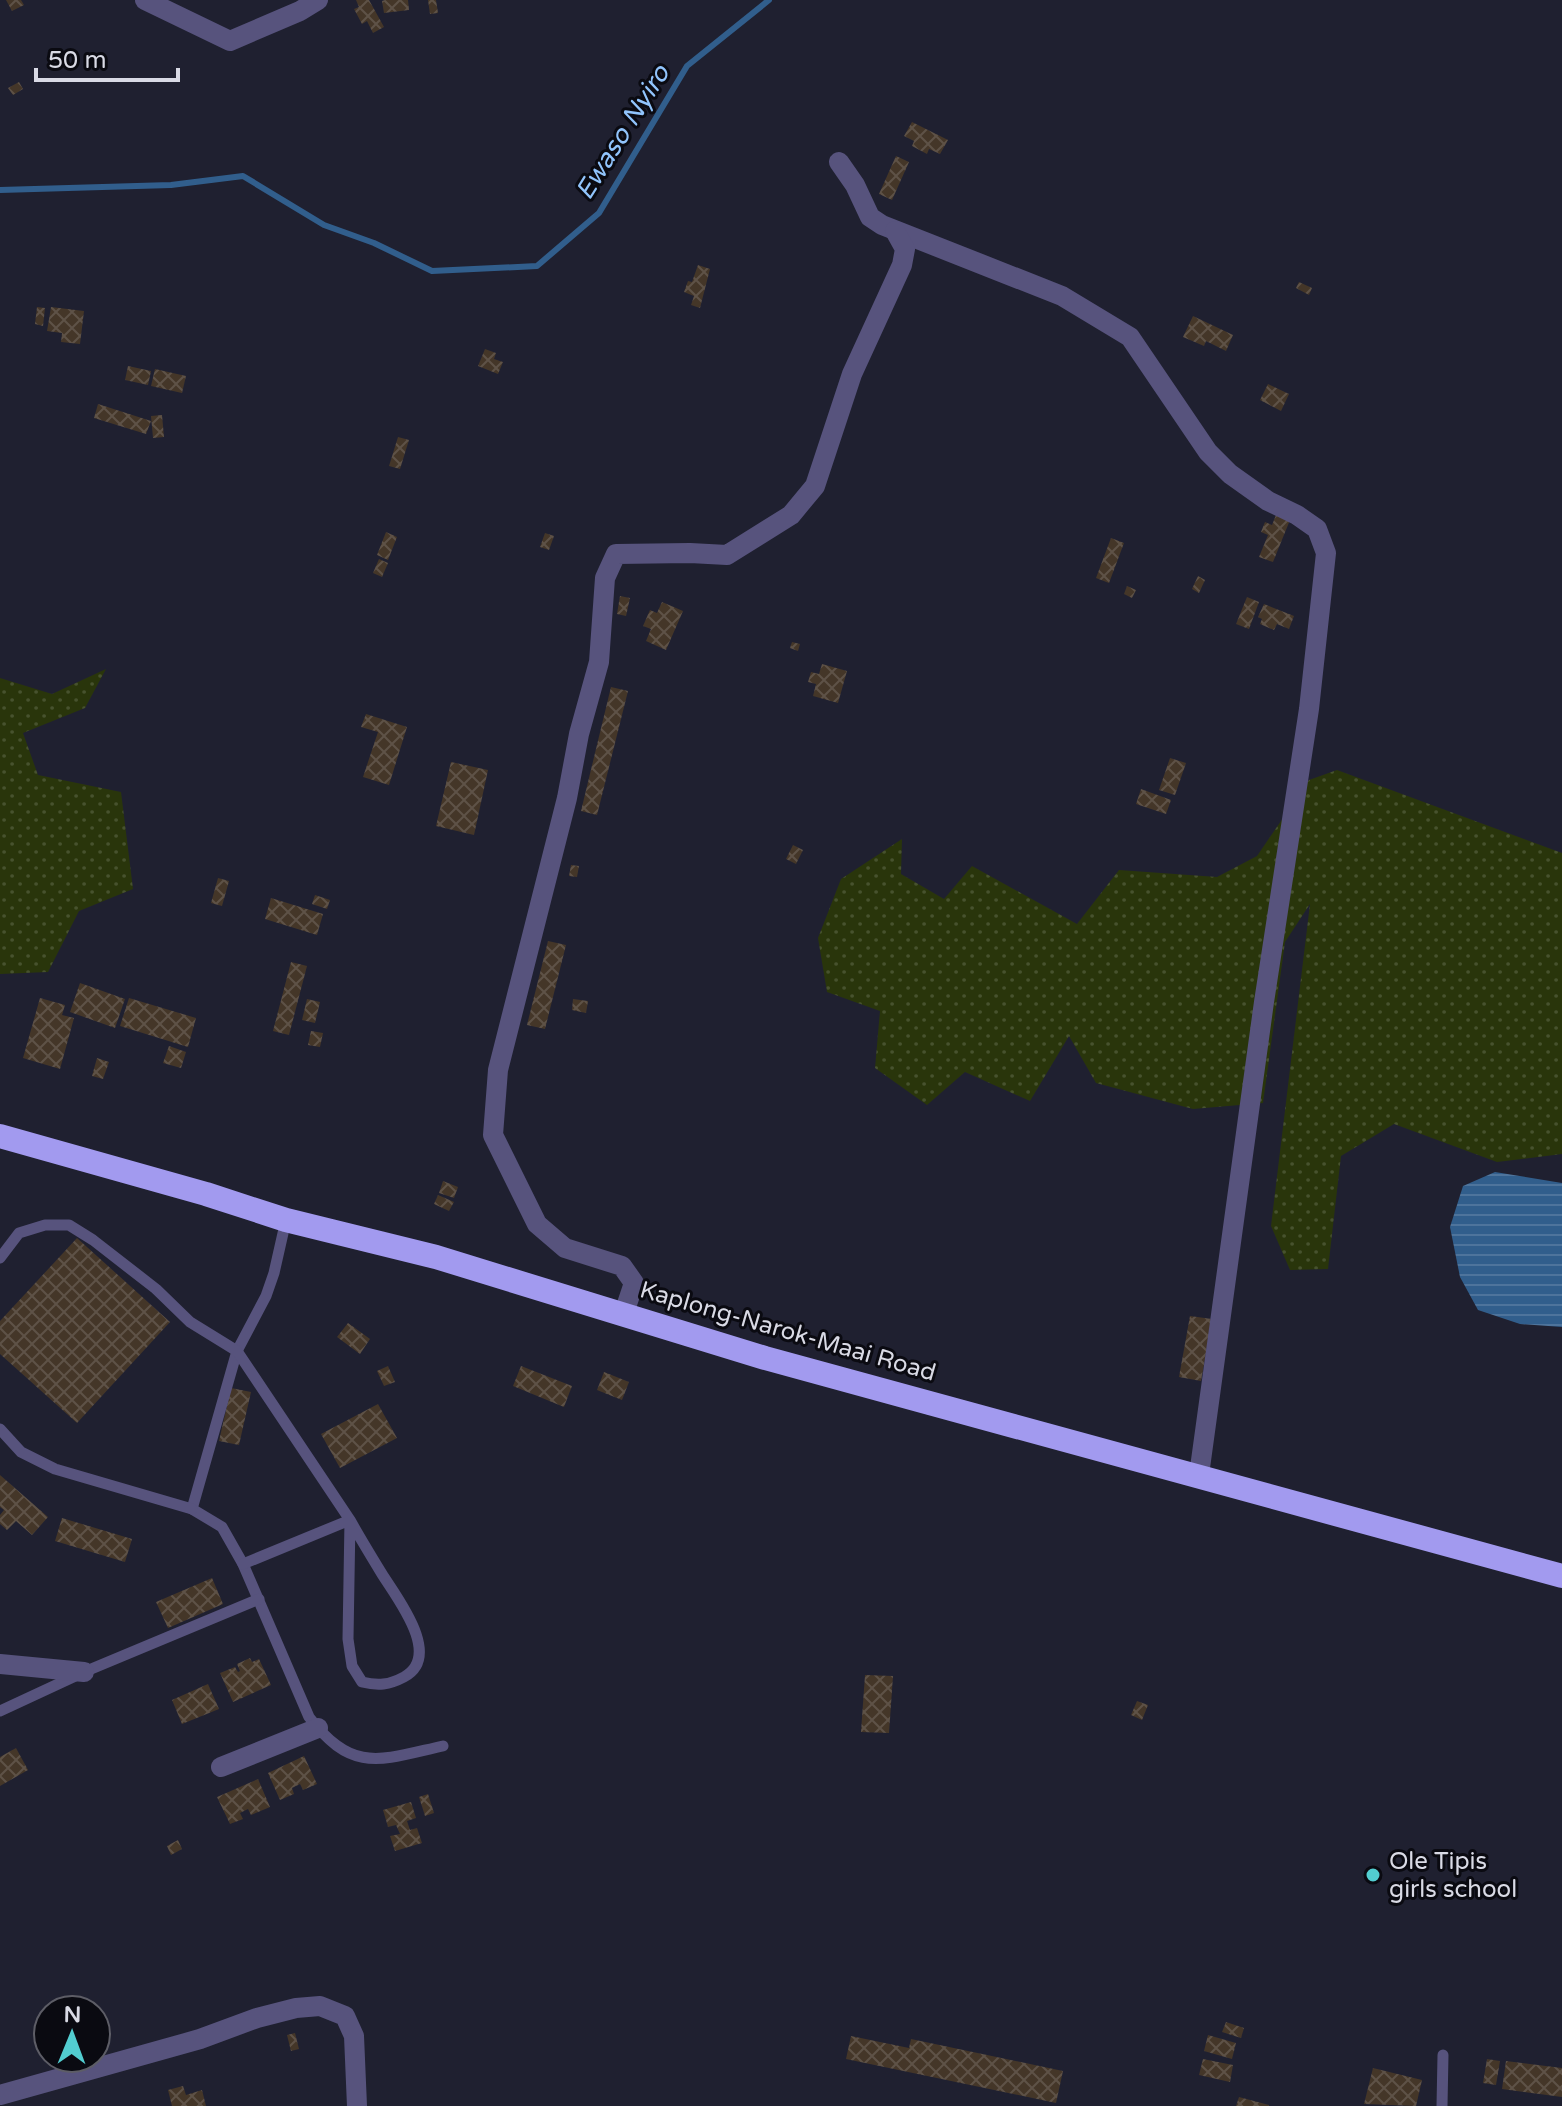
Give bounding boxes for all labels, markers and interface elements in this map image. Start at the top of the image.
scale bar [36,32,178,82]
text: 50 m [48,46,106,75]
water label: Ewaso Nyiro [569,58,677,205]
street label: Kaplong-Narok-Maai Road [637,1275,939,1388]
place label: Ole Tipis girls school [1389,1847,1517,1904]
marker: Ole Tipis girls school [1364,1866,1382,1884]
north arrow [32,1994,112,2074]
text: N [63,2002,81,2028]

